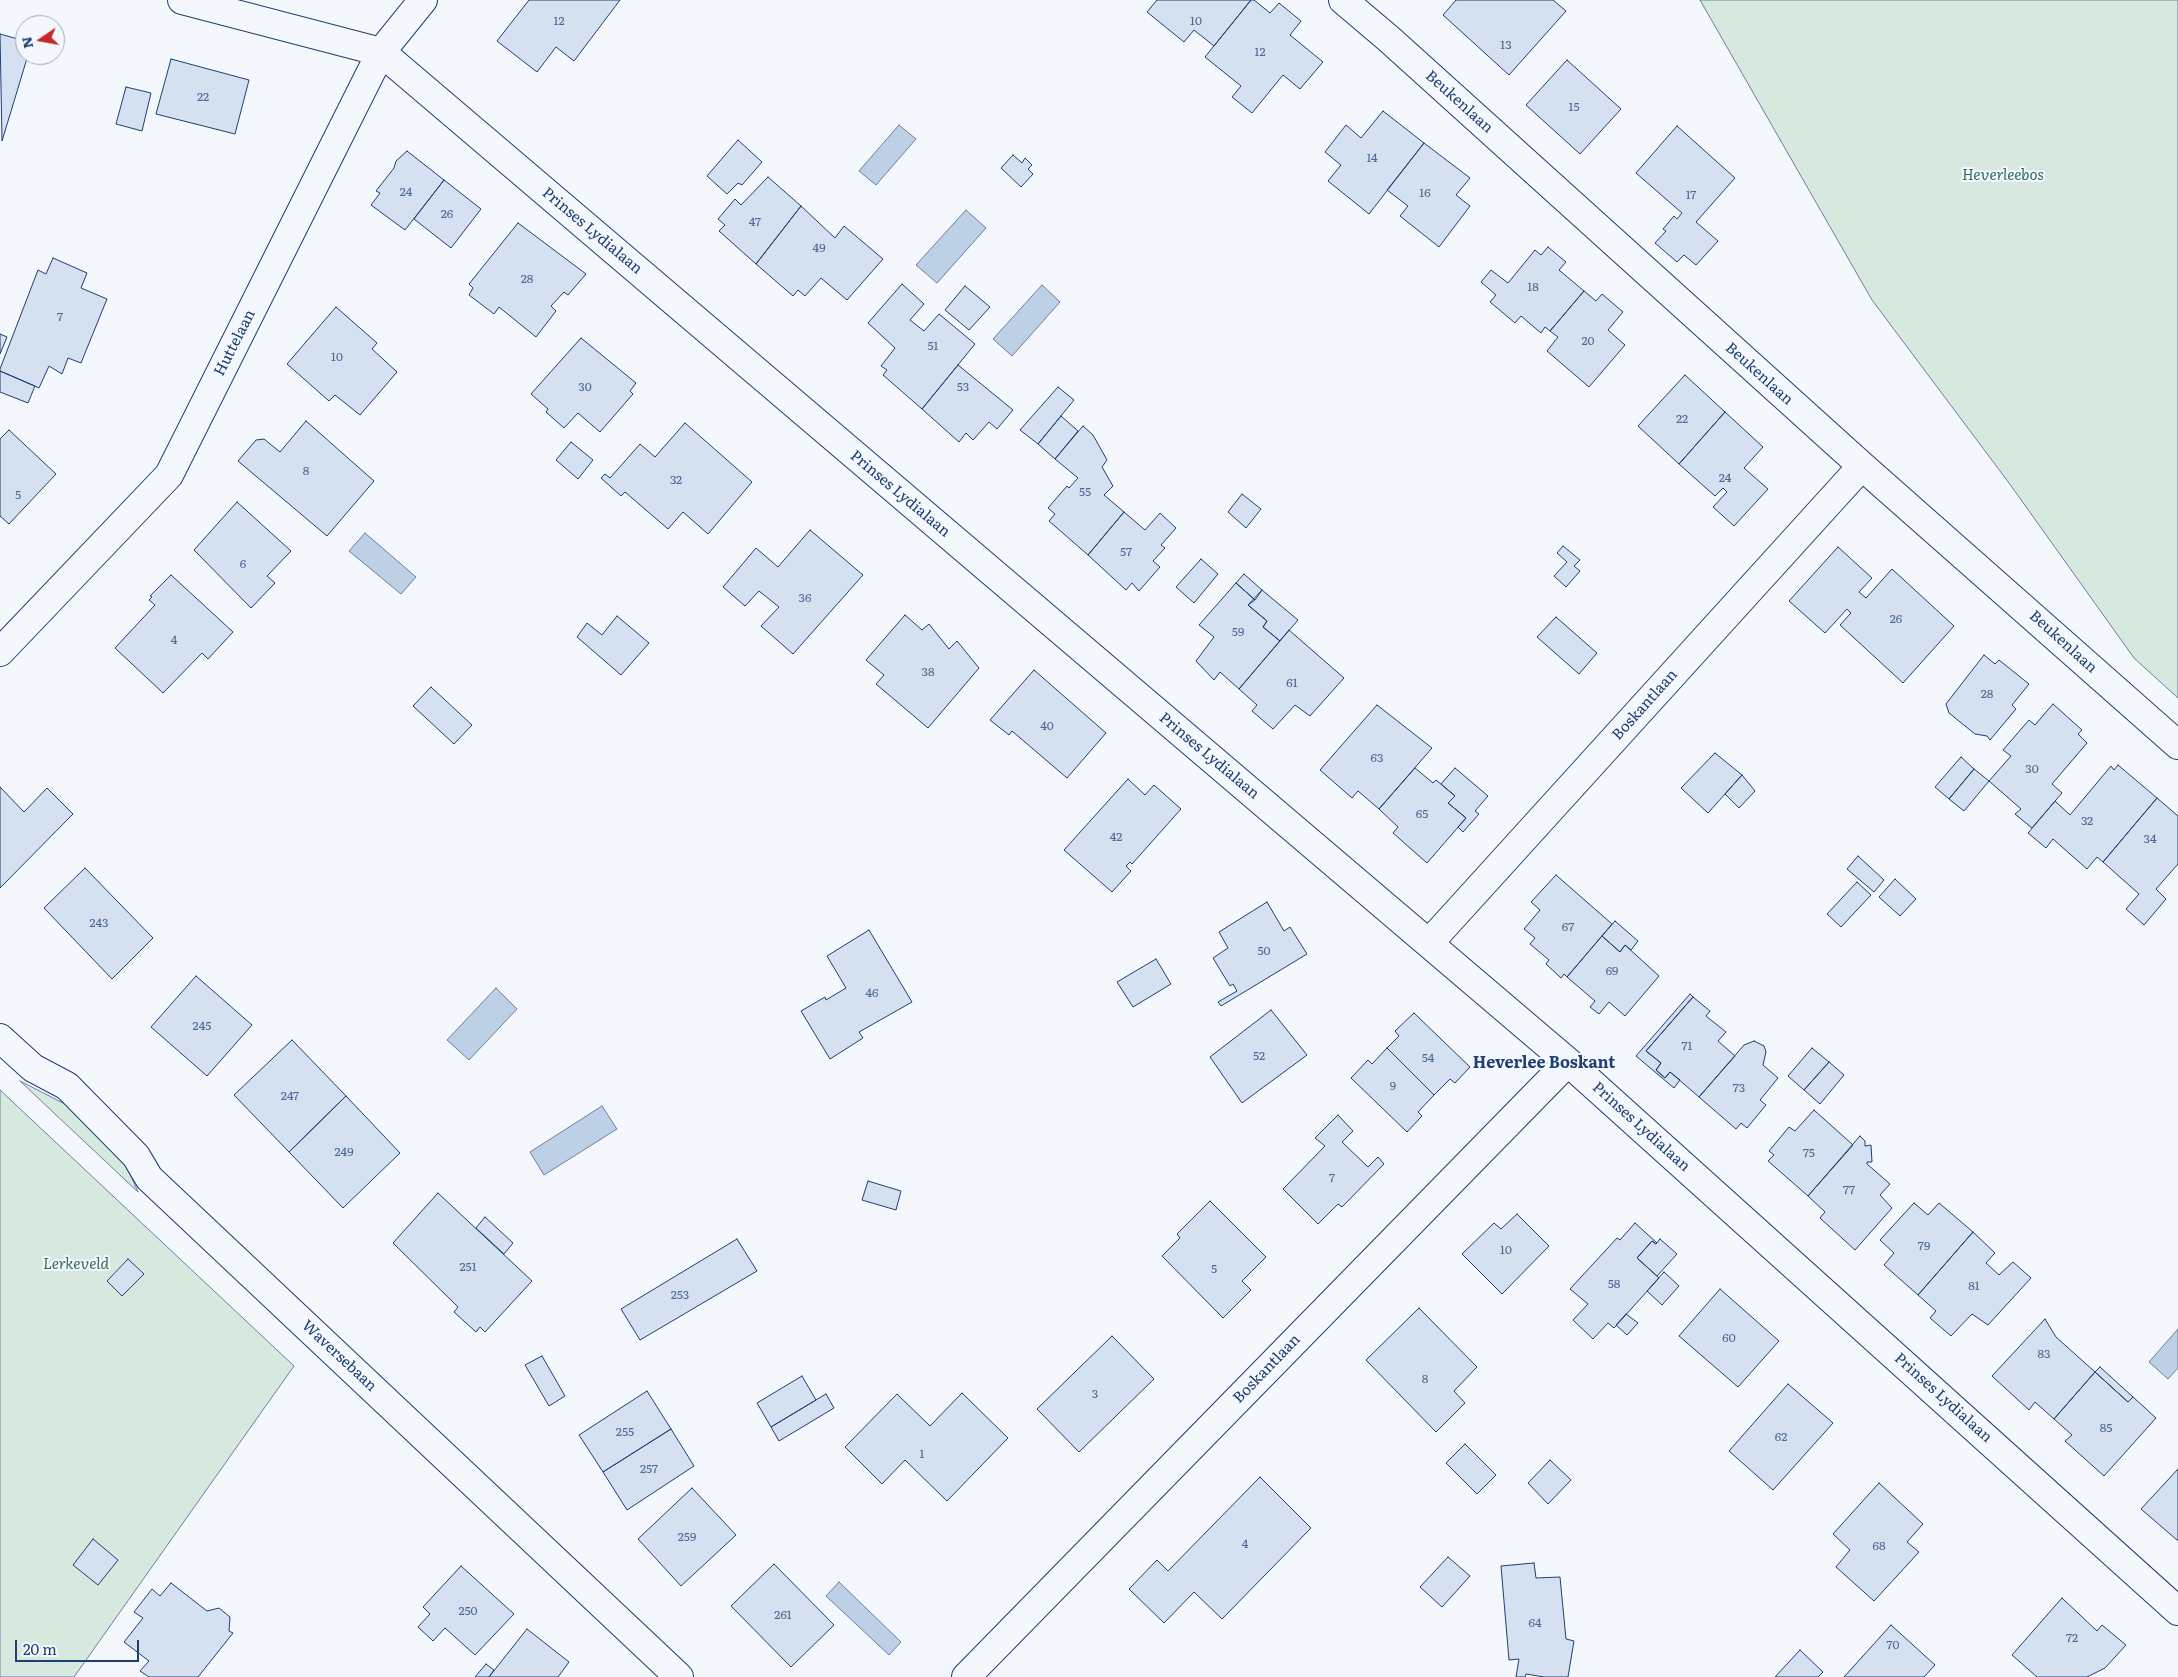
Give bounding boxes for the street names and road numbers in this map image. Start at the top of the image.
street label: Beukenlaan [1422,67,1496,137]
street label: Prinses Lydialaan [538,184,646,278]
street label: Huttelaan [211,307,259,379]
street label: Beukenlaan [1722,339,1796,409]
street label: Prinses Lydialaan [846,447,954,541]
street label: Beukenlaan [2026,607,2100,677]
street label: Boskantlaan [1609,666,1681,744]
street label: Prinses Lydialaan [1155,709,1263,803]
street label: Prinses Lydialaan [1588,1078,1694,1176]
street label: Waversebaan [298,1317,380,1395]
street label: Boskantlaan [1230,1331,1304,1407]
street label: Prinses Lydialaan [1890,1349,1996,1447]

